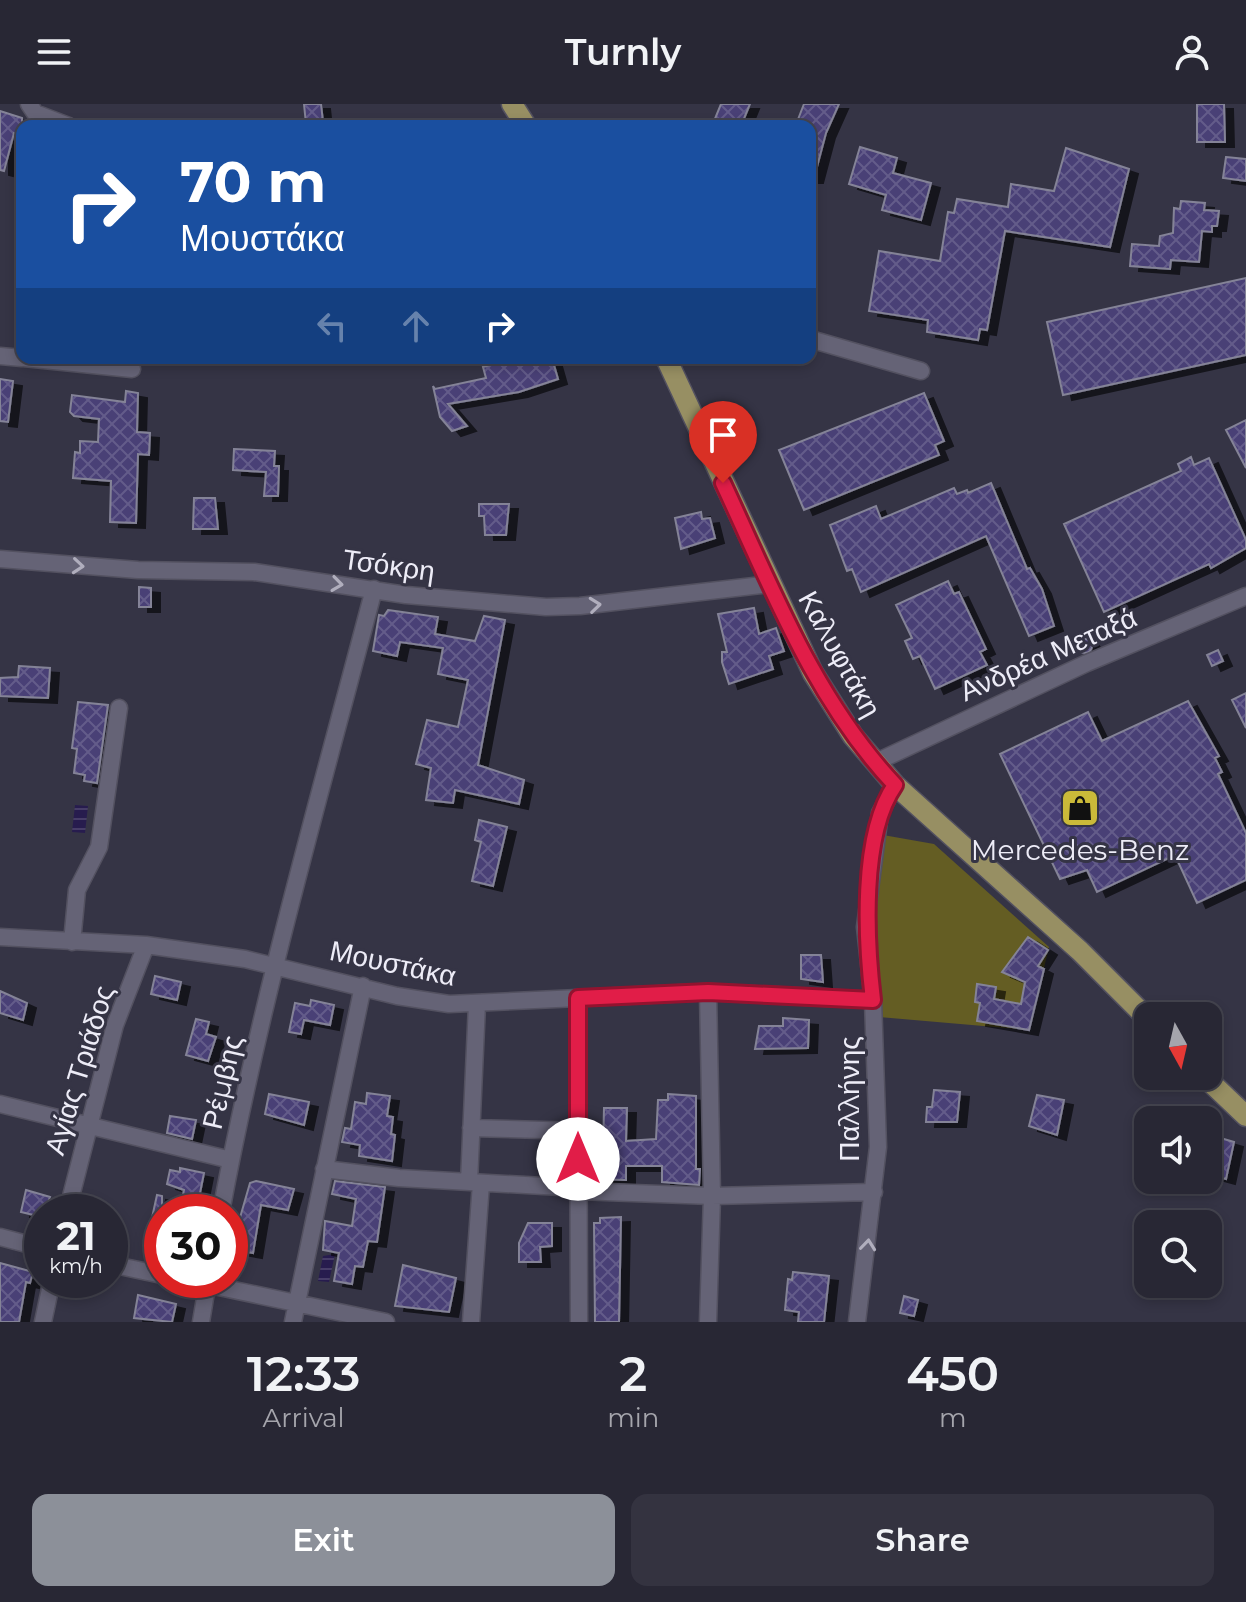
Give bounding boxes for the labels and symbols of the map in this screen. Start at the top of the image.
pin [689,401,757,483]
street label: Τσόκρη [341,542,437,588]
one-way arrow [72,557,85,574]
one-way arrow [330,575,343,592]
street label: Καλυφτάκη [791,585,889,723]
one-way arrow [589,596,602,613]
street label: Ανδρέα Μεταξά [954,600,1142,708]
shop icon: Mercedes-Benz [1059,787,1101,829]
place label: Mercedes-Benz [971,833,1189,867]
street label: Μουστάκα [327,933,459,993]
street label: Αγίας Τριάδος [37,981,121,1159]
north arrow [1134,1002,1222,1090]
street label: Ρέμβης [195,1032,249,1132]
street label: Παλλήνης [832,1036,866,1162]
position arrow [536,1117,620,1201]
speed limit sign: 30 [144,1194,248,1298]
one-way arrow [859,1238,876,1251]

